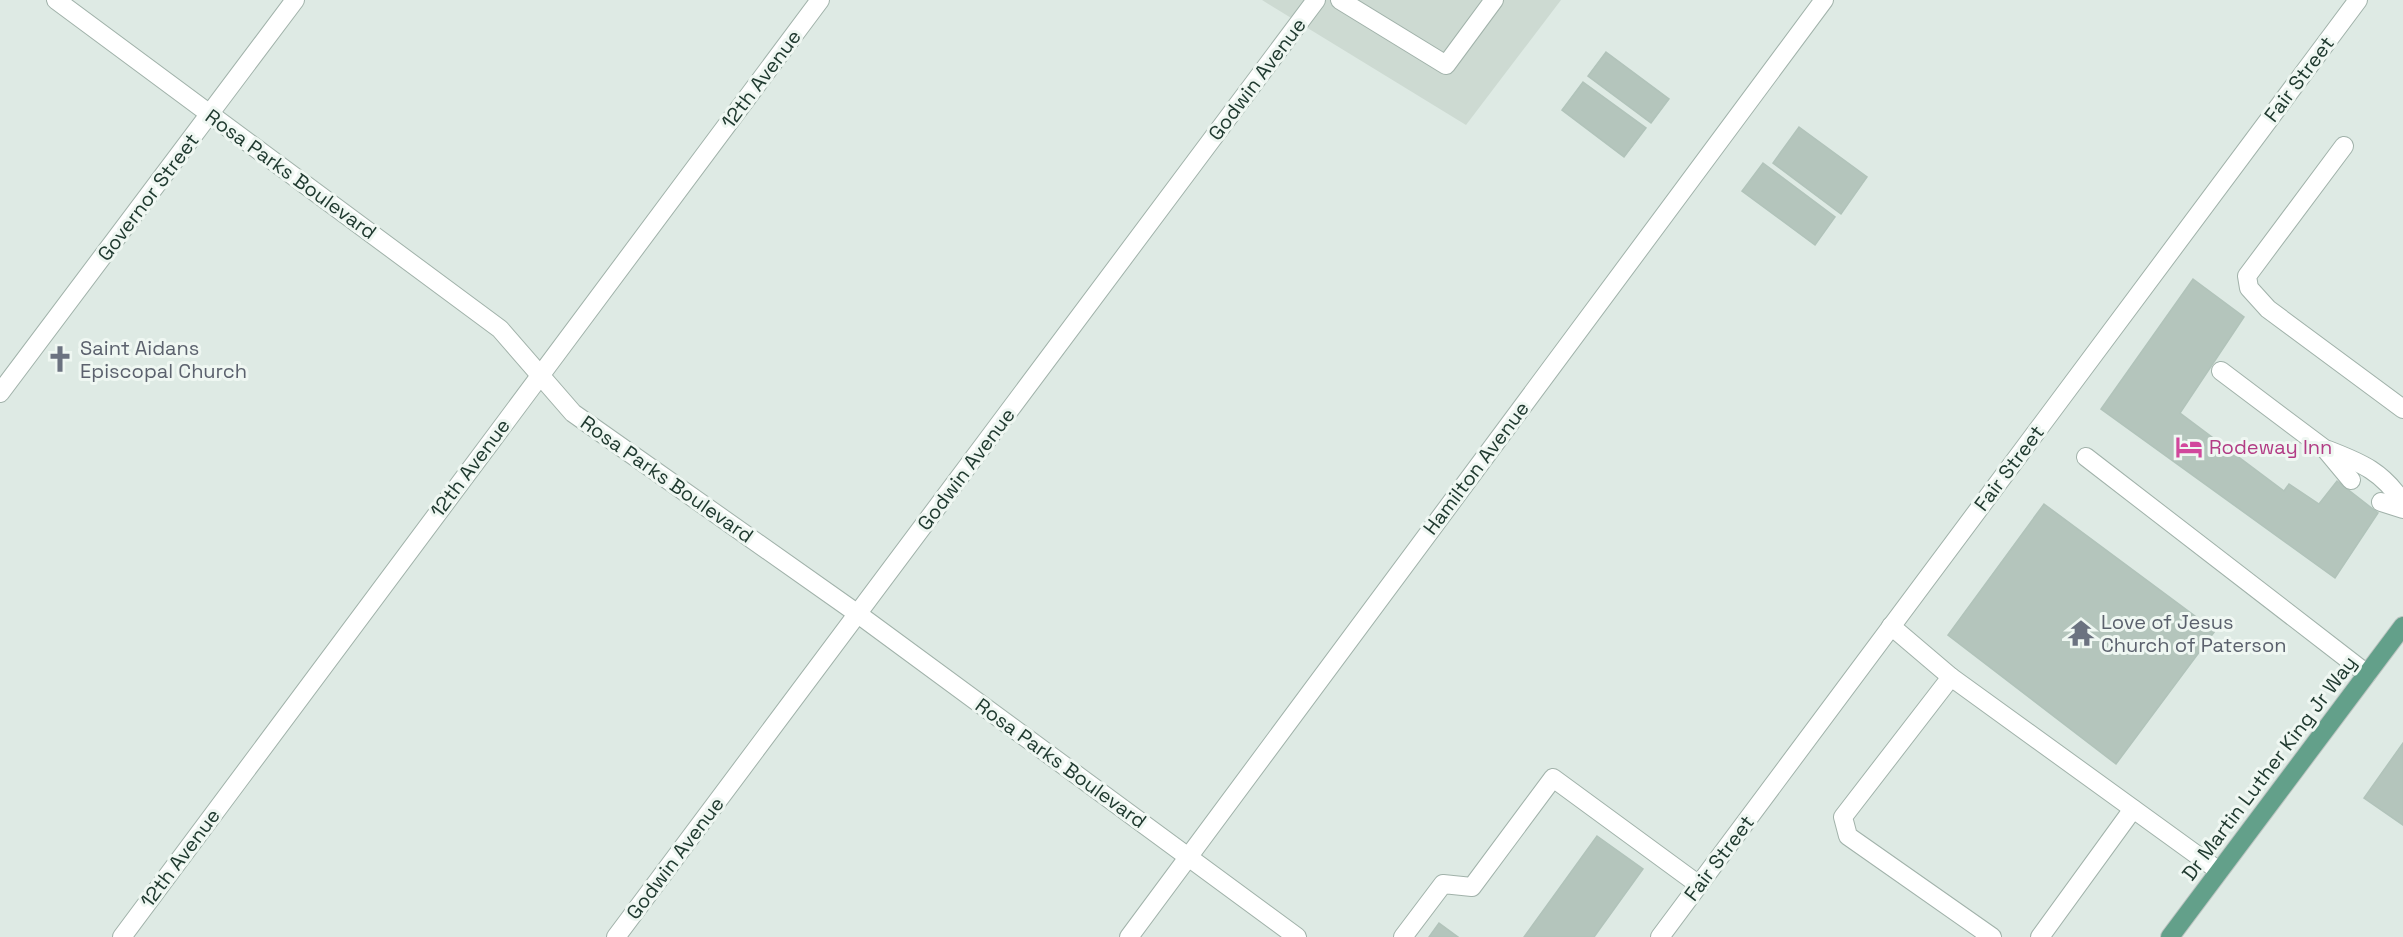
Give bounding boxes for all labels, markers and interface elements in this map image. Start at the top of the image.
street label: Godwin Avenue [1202,12,1312,146]
street label: 12th Avenue [715,24,807,134]
street label: Fair Street [2258,31,2340,127]
street label: Rosa Parks Boulevard [200,103,382,245]
street label: Governor Street [91,128,205,266]
place label: Saint Aidans Episcopal Church [80,335,247,384]
church icon: Saint Aidans Episcopal Church [45,344,75,374]
street label: Hamilton Avenue [1417,396,1535,540]
street label: Godwin Avenue [911,402,1021,536]
street label: Rosa Parks Boulevard [575,409,759,549]
street label: 12th Avenue [424,413,516,523]
street label: Fair Street [1968,420,2050,516]
hotel icon: Rodeway Inn [2174,432,2204,462]
place label: Rodeway Inn [2209,434,2332,460]
place label: Love of Jesus Church of Paterson [2101,609,2287,658]
temple icon: Love of Jesus Church of Paterson [2066,618,2096,648]
street label: Dr Martin Luther King Jr Way [2176,650,2362,886]
street label: Rosa Parks Boulevard [970,692,1152,834]
street label: Godwin Avenue [620,791,730,925]
street label: 12th Avenue [134,803,226,913]
street label: Fair Street [1678,810,1760,906]

